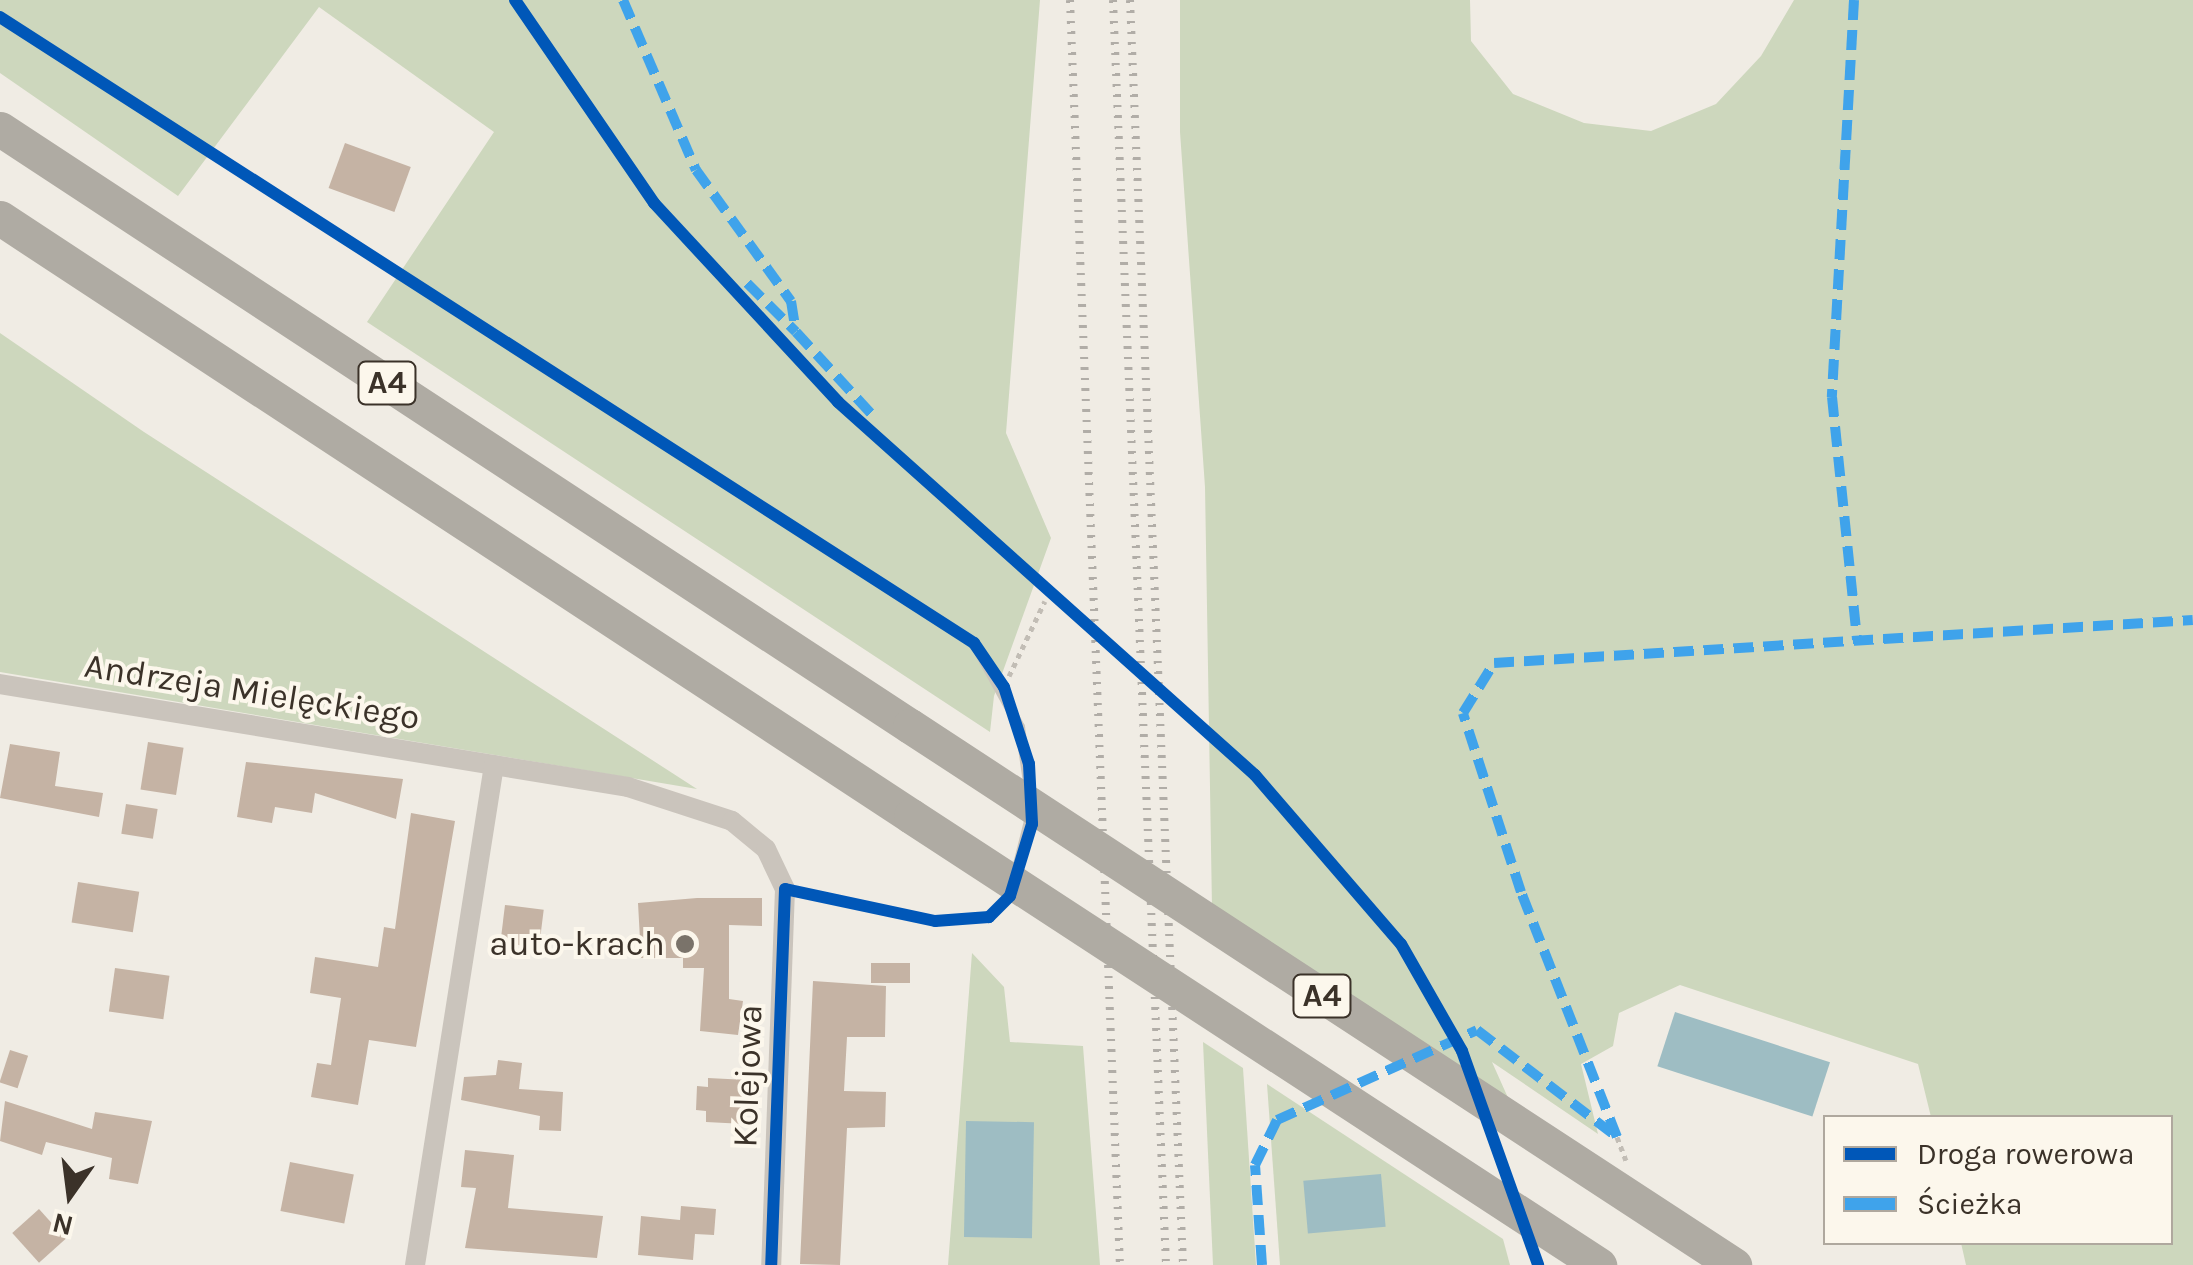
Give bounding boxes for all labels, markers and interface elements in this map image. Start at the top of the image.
road number: A4 [357,356,417,410]
street label: Andrzeja Mielęckiego [81,645,423,739]
place label: auto-krach [489,923,665,965]
marker: auto-krach [674,933,696,955]
road number: A4 [1292,969,1352,1023]
street label: Kolejowa [725,1004,771,1148]
legend [1823,1115,2173,1245]
text: Droga rowerowa [1917,1136,2135,1172]
north arrow [20,1145,120,1245]
text: Ścieżka [1917,1186,2023,1222]
text: N [49,1206,76,1243]

